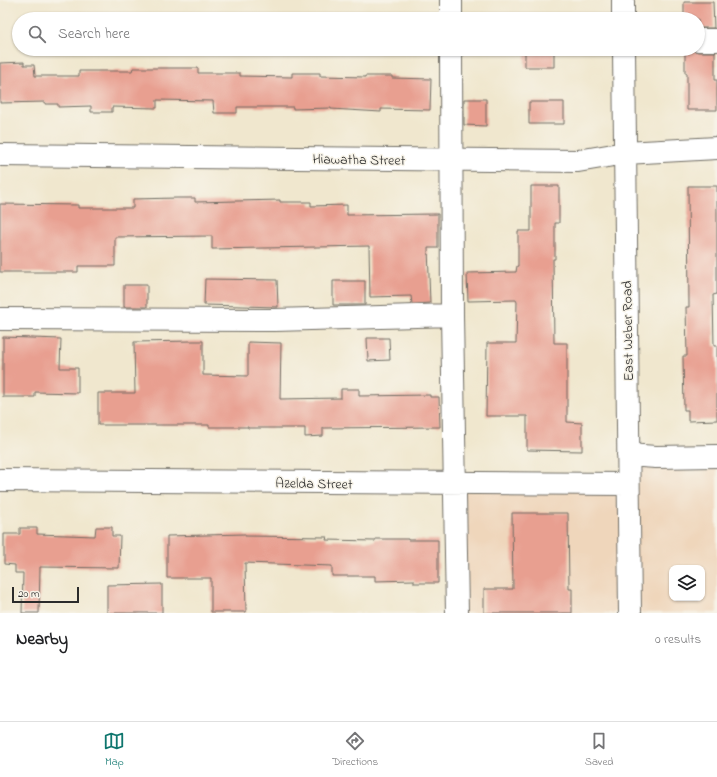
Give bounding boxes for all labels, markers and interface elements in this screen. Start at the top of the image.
search box [12,12,705,56]
icon: search [26,23,48,45]
text: Search here [58,23,130,45]
street label: Hiawatha Street [312,149,406,172]
street label: East Weber Road [617,280,640,381]
street label: Azelda Street [275,473,353,496]
map controls [669,565,705,601]
button: layers [669,565,705,601]
scale bar [12,585,79,604]
text: 20 m [18,586,40,602]
text: Nearby [16,627,68,652]
text: 0 results [655,630,701,649]
tab: Map [103,730,125,770]
tab: Directions [332,730,378,770]
tab: Saved [585,730,614,770]

